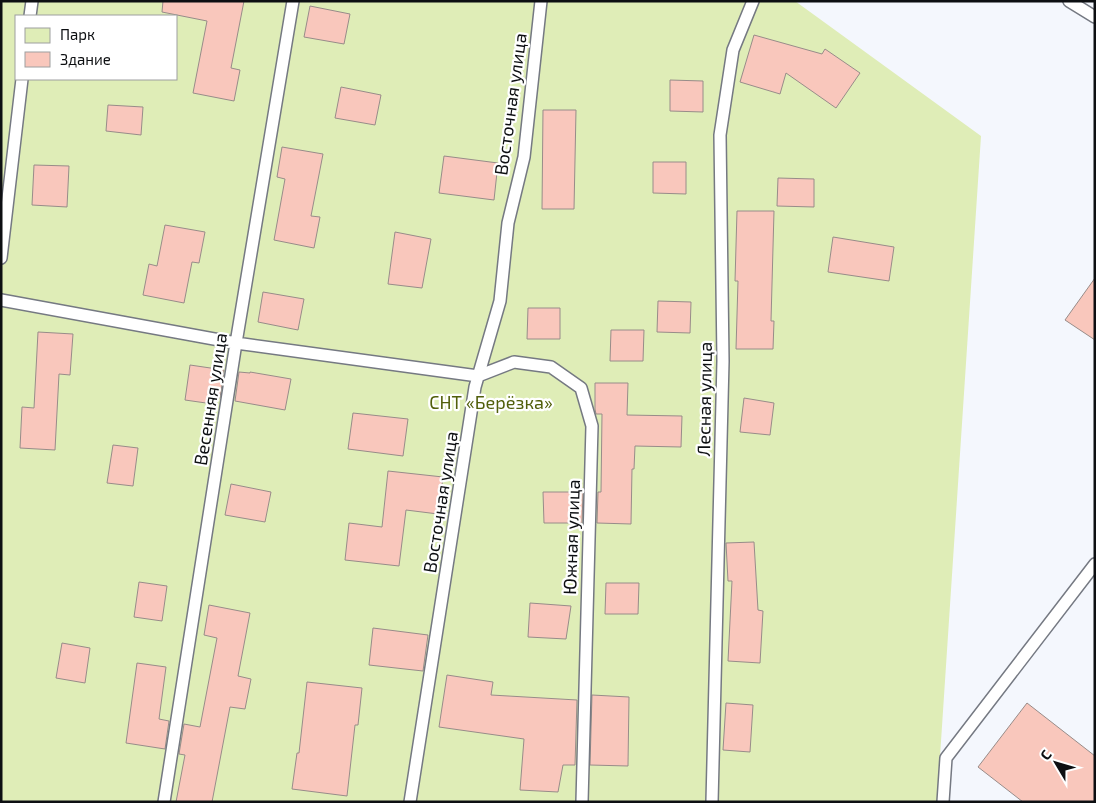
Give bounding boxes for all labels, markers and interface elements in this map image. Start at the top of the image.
legend [15,15,178,80]
text: Парк [60,25,95,43]
street label: Восточная улица [489,32,531,176]
text: Здание [60,50,111,68]
street label: Весенняя улица [189,331,231,467]
street label: Лесная улица [692,341,716,457]
park label: СНТ «Берёзка» [429,391,553,413]
street label: Восточная улица [418,430,462,574]
street label: Южная улица [558,479,584,595]
north arrow [1031,738,1081,788]
text: С [1036,746,1055,763]

